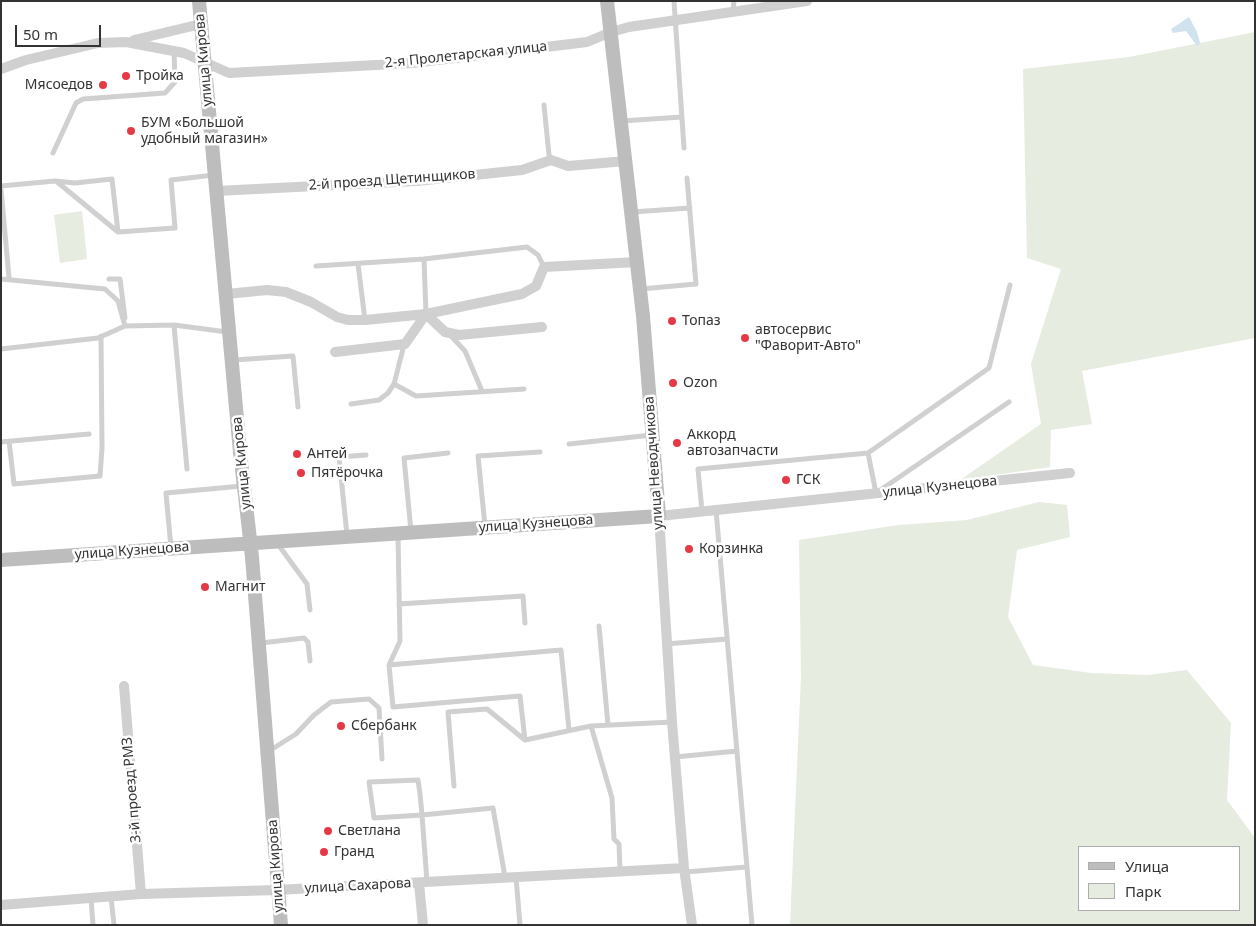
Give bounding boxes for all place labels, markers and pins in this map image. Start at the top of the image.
place label: Тройка [136,68,184,84]
marker: Тройка [120,70,132,82]
place label: Мясоедов [25,77,93,93]
marker: Мясоедов [97,79,109,91]
place label: БУМ «Большой удобный магазин» [141,115,268,148]
marker: БУМ «Большой удобный магазин» [125,125,137,137]
place label: Топаз [682,313,721,329]
marker: Топаз [666,315,678,327]
place label: автосервис "Фаворит-Авто" [755,322,861,354]
marker: автосервис "Фаворит-Авто" [739,332,751,344]
place label: Ozon [683,375,718,391]
marker: Ozon [667,377,679,389]
place label: Аккорд автозапчасти [687,427,778,460]
marker: Аккорд автозапчасти [671,437,683,449]
place label: Антей [307,446,347,462]
marker: Антей [291,448,303,460]
place label: Пятёрочка [311,465,383,481]
marker: Пятёрочка [295,467,307,479]
place label: ГСК [796,472,821,488]
marker: ГСК [780,474,792,486]
place label: Корзинка [699,541,763,557]
marker: Корзинка [683,543,695,555]
place label: Магнит [215,579,265,595]
marker: Магнит [199,581,211,593]
place label: Сбербанк [351,718,417,734]
marker: Сбербанк [335,720,347,732]
place label: Светлана [338,823,401,839]
marker: Светлана [322,825,334,837]
place label: Гранд [334,844,374,860]
marker: Гранд [318,846,330,858]

